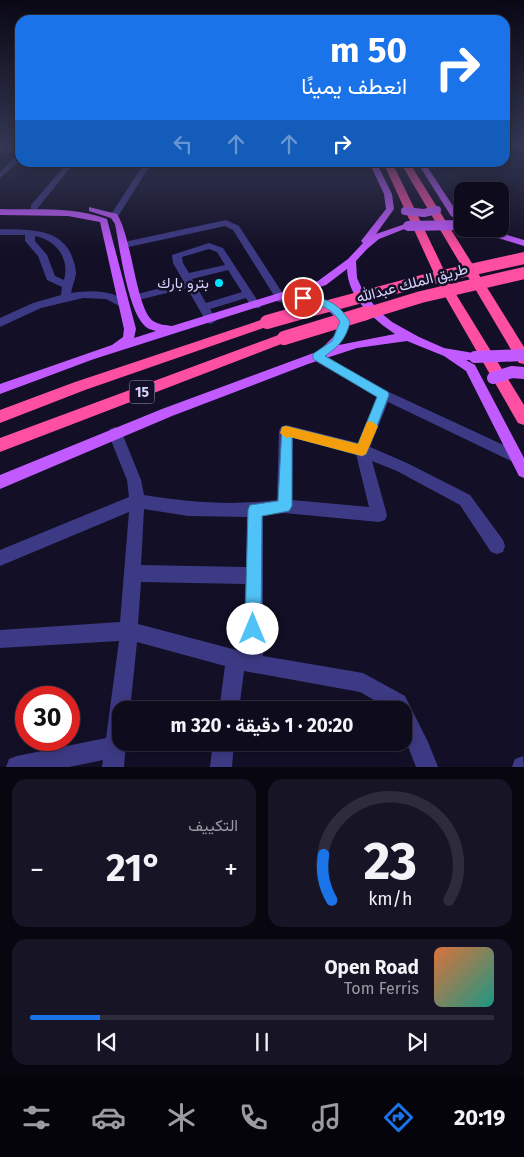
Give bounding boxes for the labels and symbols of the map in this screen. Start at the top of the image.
street label: طريق الملك عبدالله [354,259,470,307]
place label: بترو بارك [157,274,209,292]
marker: بترو بارك [213,277,225,289]
pin [282,277,324,319]
road number: 15 [130,381,154,404]
position arrow [226,602,278,654]
speed limit sign: 30 [15,686,80,751]

